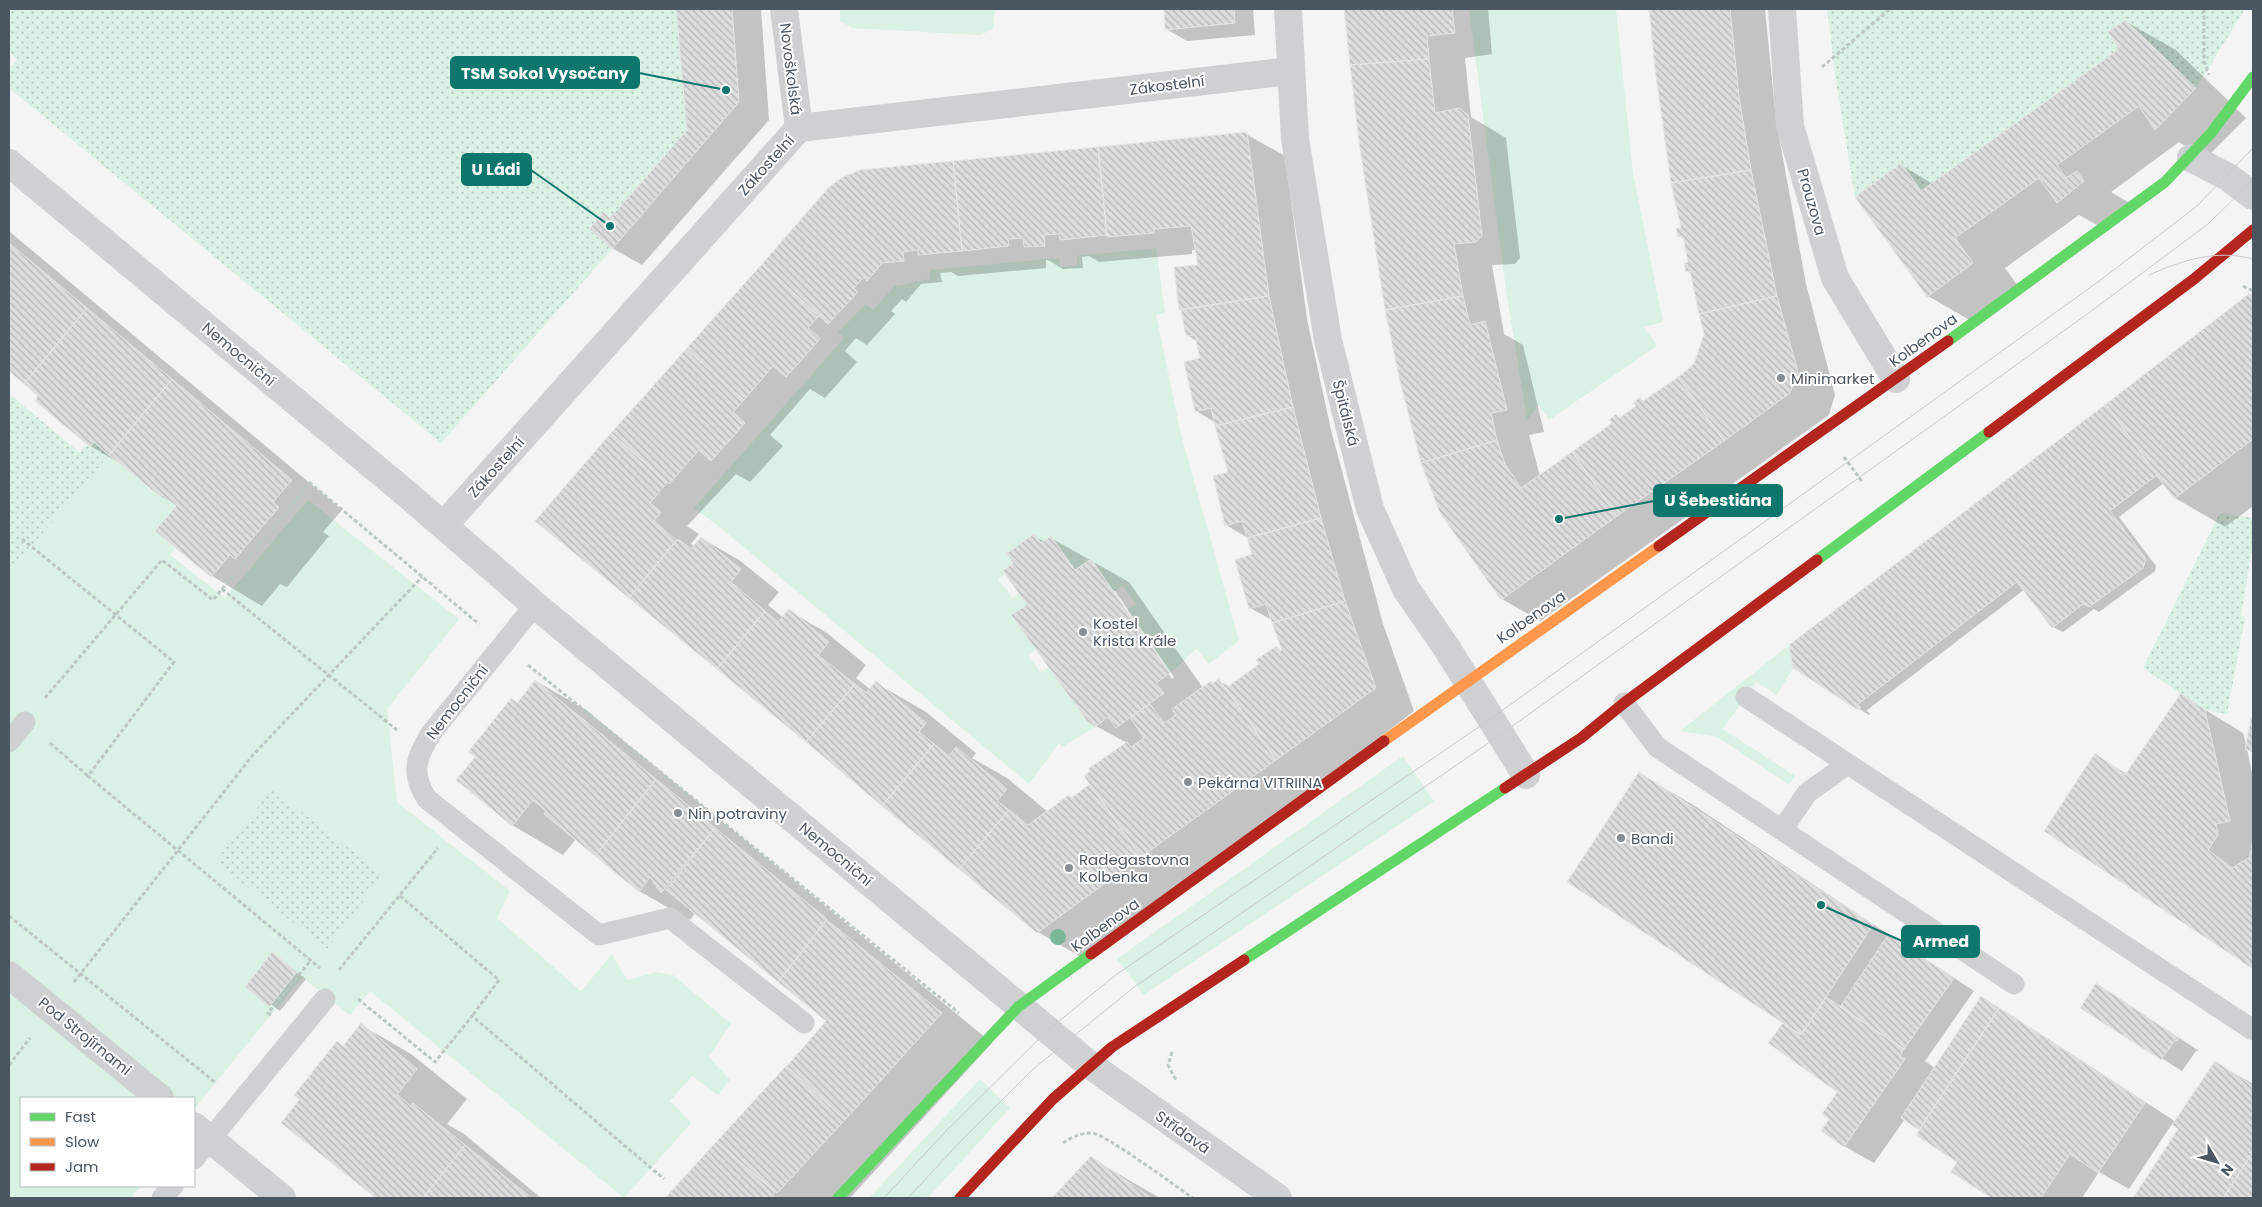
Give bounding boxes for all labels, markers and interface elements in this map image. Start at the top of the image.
street label: Novoškolská [775,22,807,116]
callout: TSM Sokol Vysočany [451,57,639,88]
text: TSM Sokol Vysočany [461,62,630,85]
street label: Zákostelní [1128,70,1206,100]
street label: Zákostelní [733,130,799,200]
callout: U Ládi [462,154,531,185]
text: U Ládi [472,158,520,181]
street label: Prouzova [1792,166,1832,238]
street label: Kolbenova [1885,308,1961,372]
street label: Nemocniční [198,317,280,391]
place label: Minimarket [1791,368,1875,389]
marker: Minimarket [1775,372,1787,384]
street label: Špitálská [1328,378,1364,448]
street label: Zákostelní [463,432,529,502]
callout: U Šebestiána [1654,485,1782,516]
text: U Šebestiána [1664,489,1772,512]
street label: Kolbenova [1492,586,1570,648]
place label: Kostel Krista Krále [1093,613,1176,651]
marker: Kostel Krista Krále [1077,626,1089,638]
street label: Nemocniční [421,660,493,744]
place label: Pekárna VITRIINA [1198,772,1322,793]
marker: Pekárna VITRIINA [1182,776,1194,788]
place label: Nin potraviny [688,803,787,824]
marker: Nin potraviny [672,807,684,819]
street label: Nemocniční [795,817,877,891]
place label: Bandi [1631,828,1674,849]
marker: Bandi [1615,832,1627,844]
place label: Radegastovna Kolbenka [1079,849,1189,887]
marker: Radegastovna Kolbenka [1063,862,1075,874]
street label: Kolbenova [1067,893,1143,957]
callout: Armed [1902,926,1979,957]
text: Armed [1913,930,1969,953]
street label: Pod Strojírnami [34,992,136,1080]
legend [20,1097,195,1187]
text: Fast [65,1106,96,1127]
street label: Střídavá [1151,1106,1215,1158]
text: Slow [65,1131,100,1152]
north arrow [2192,1137,2242,1187]
text: Jam [65,1156,99,1177]
text: N [2216,1160,2238,1180]

